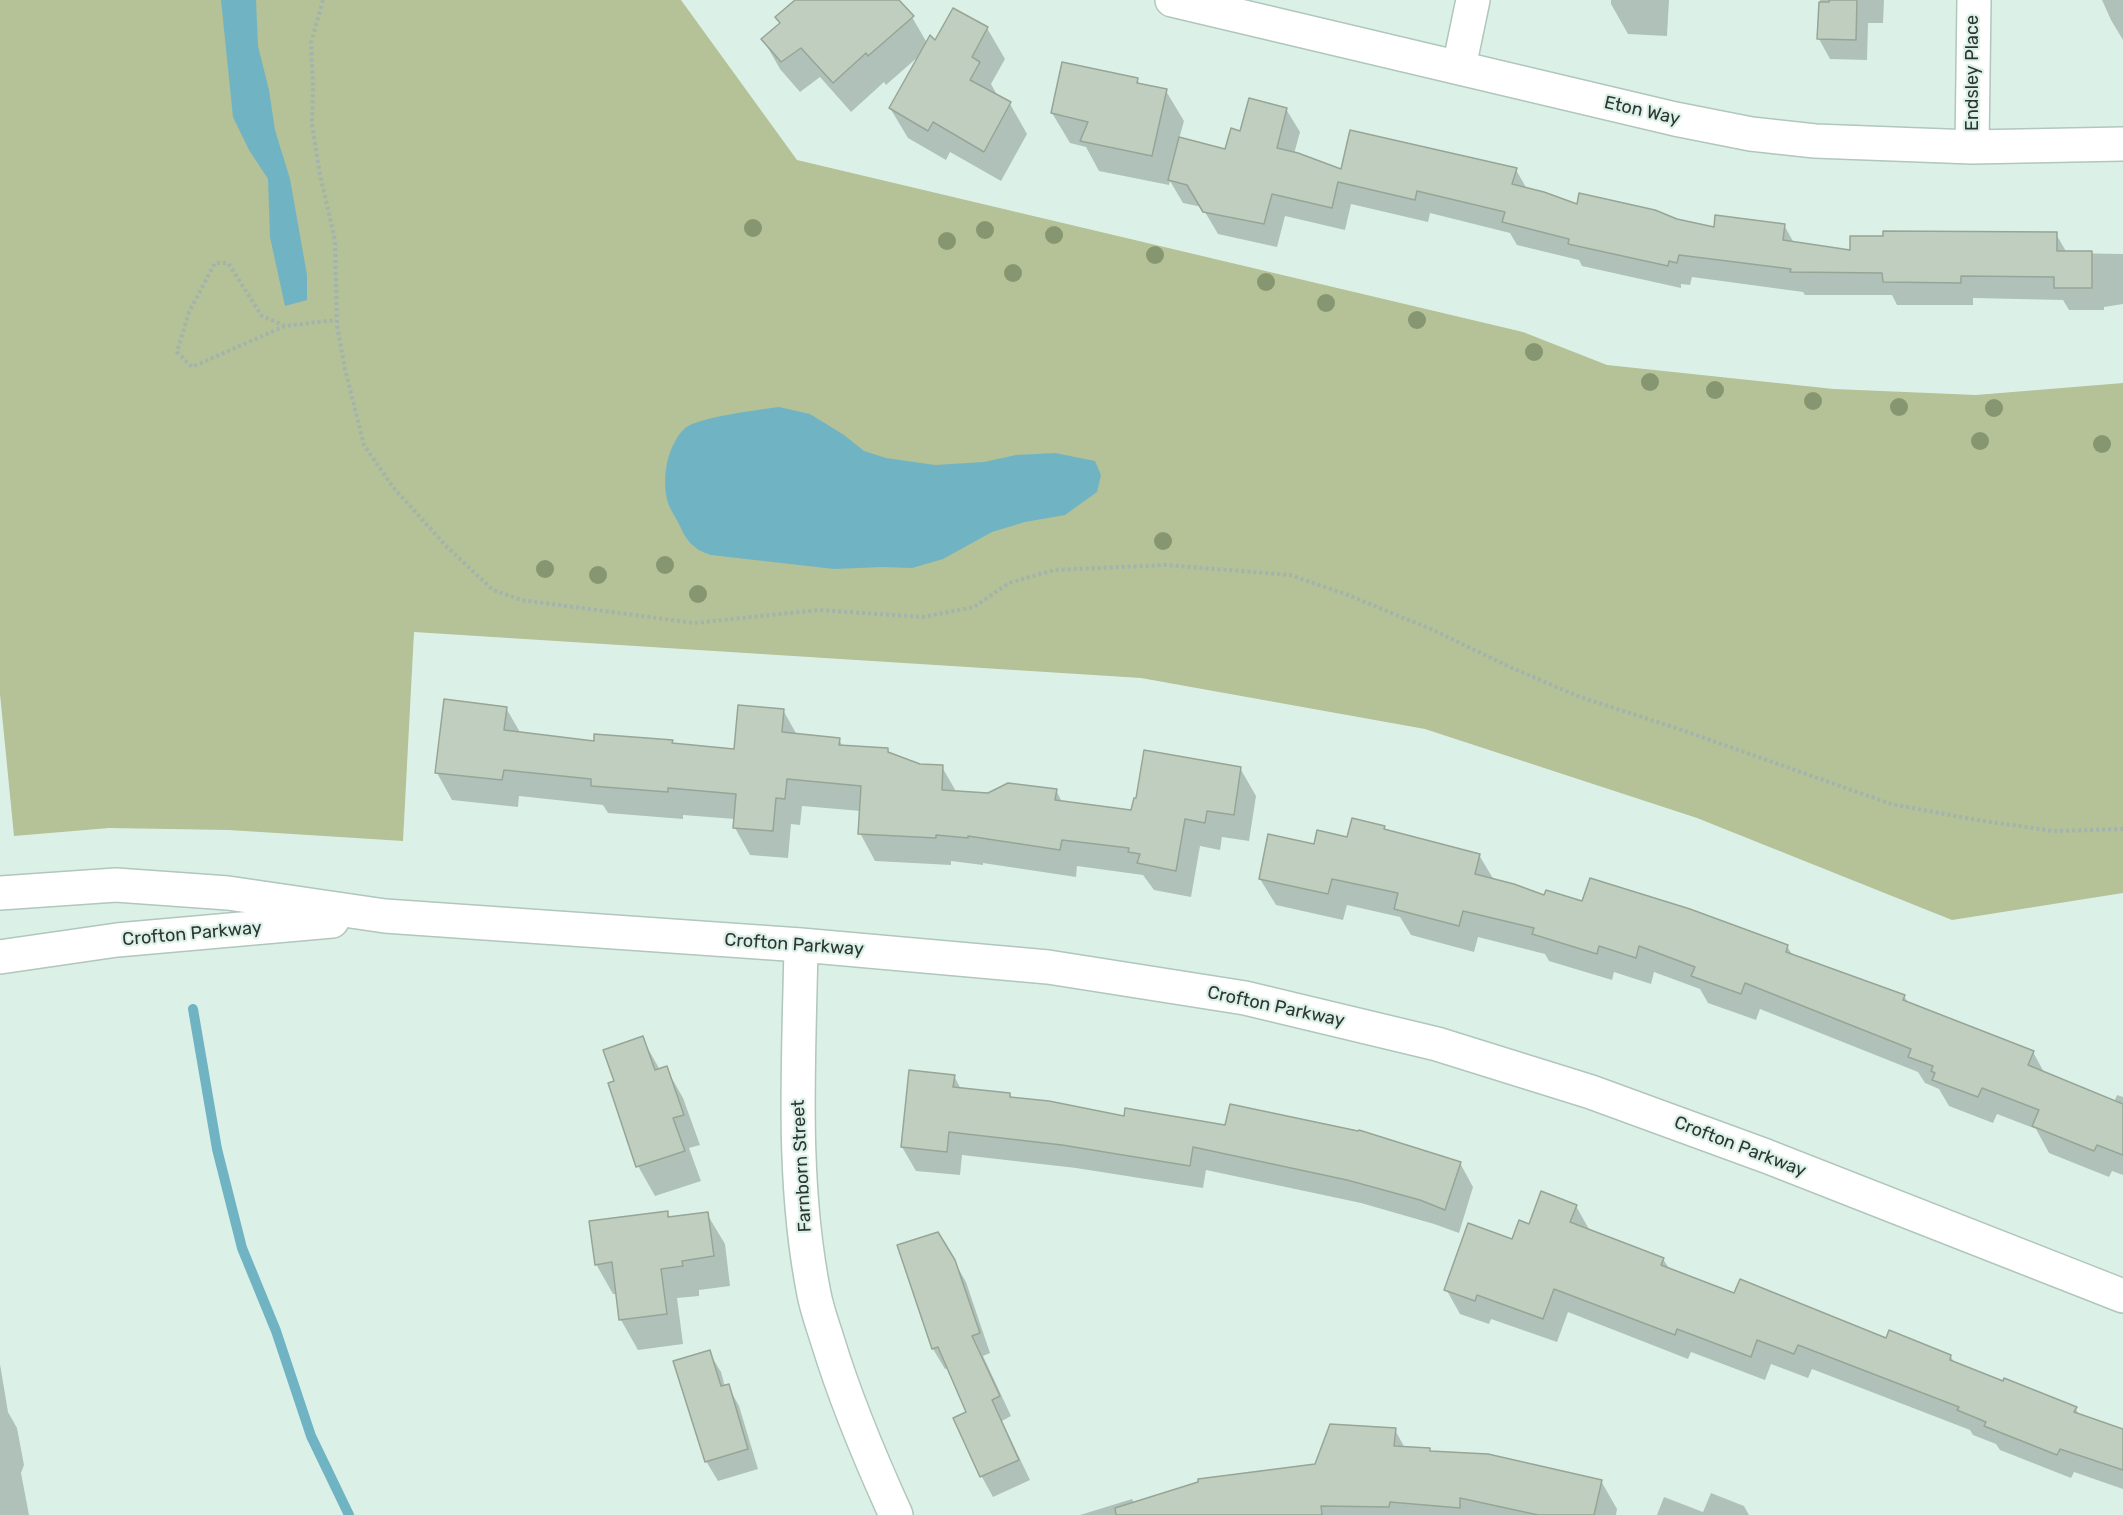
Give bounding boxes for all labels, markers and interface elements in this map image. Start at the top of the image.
street label: Endsley Place [1962,15,1984,131]
street label: Eton Way [1602,92,1682,130]
street label: Crofton Parkway [121,917,263,951]
street label: Crofton Parkway [724,929,864,961]
street label: Crofton Parkway [1205,982,1347,1032]
street label: Farnborn Street [788,1099,816,1233]
street label: Crofton Parkway [1671,1112,1809,1182]

